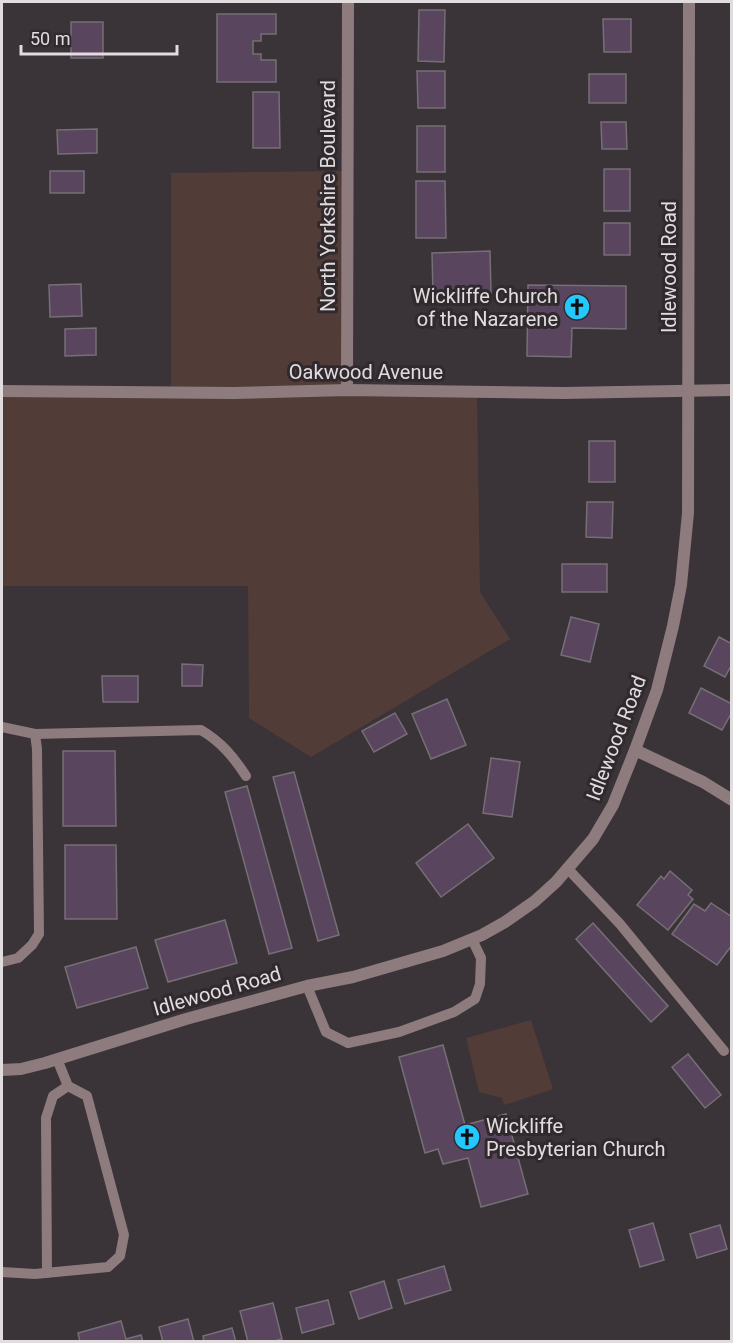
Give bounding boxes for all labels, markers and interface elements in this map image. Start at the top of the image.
scale bar [21,18,177,56]
text: 50 m [30,28,70,49]
street label: North Yorkshire Boulevard [316,80,340,312]
street label: Idlewood Road [657,201,681,333]
place label: Wickliffe Church of the Nazarene [413,284,558,331]
church icon: Wickliffe Church of the Nazarene [562,292,592,322]
street label: Oakwood Avenue [289,360,443,384]
street label: Idlewood Road [581,672,651,804]
street label: Idlewood Road [150,961,284,1021]
place label: Wickliffe Presbyterian Church [486,1114,666,1161]
church icon: Wickliffe Presbyterian Church [452,1122,482,1152]

